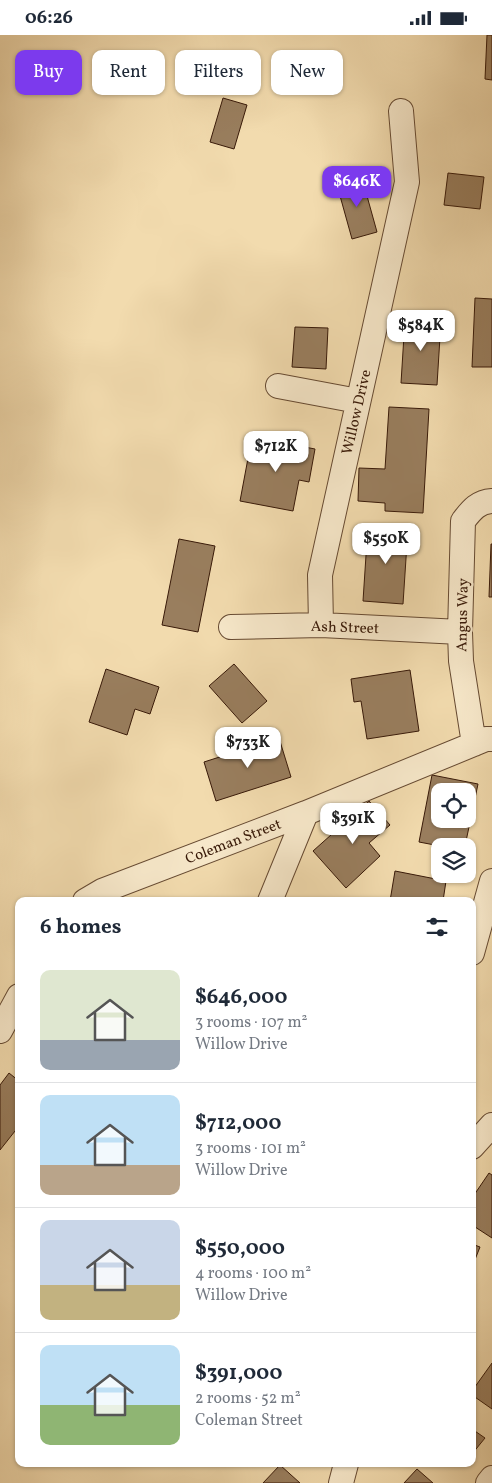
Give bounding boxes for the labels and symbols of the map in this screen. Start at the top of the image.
pin: $646K [322,165,392,208]
pin: $584K [386,309,456,352]
street label: Willow Drive [337,368,377,457]
pin: $712K [241,431,311,473]
pin: $550K [351,523,421,565]
street label: Angus Way [452,578,475,652]
street label: Ash Street [310,617,379,640]
pin: $733K [213,727,283,769]
pin: $391K [318,803,388,845]
street label: Coleman Street [183,814,285,870]

